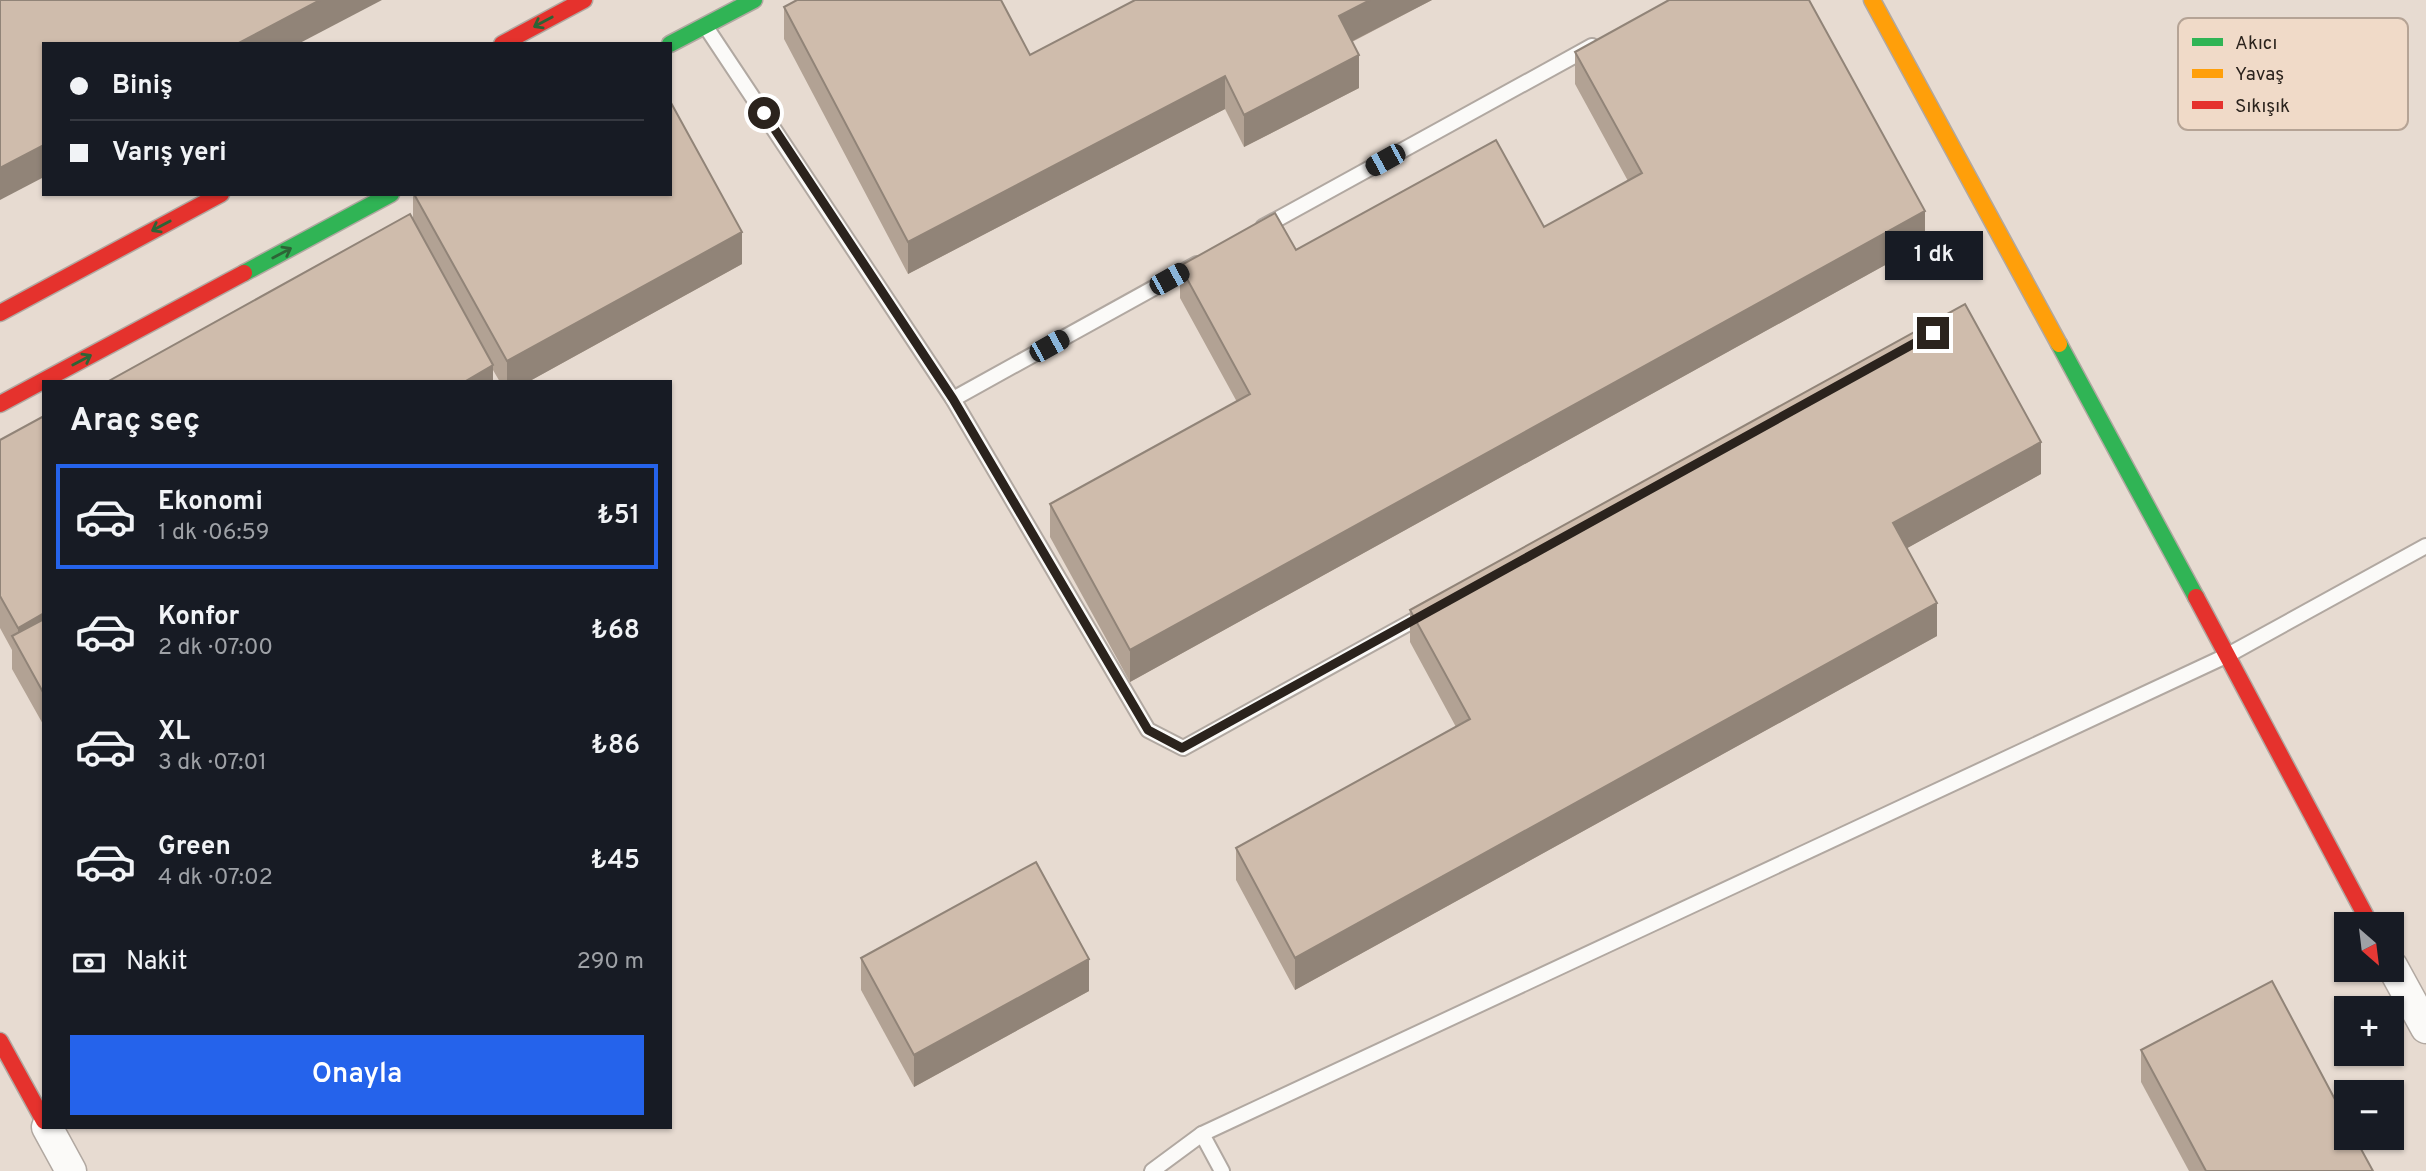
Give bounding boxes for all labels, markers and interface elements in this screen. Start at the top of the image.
one-way arrow [533,16,554,29]
legend [2178,18,2408,130]
text: Akıcı [2235,32,2277,56]
text: Yavaş [2235,63,2284,87]
text: Biniş [112,70,173,103]
text: Sıkışık [2235,95,2290,119]
route start [748,97,780,129]
text: Varış yeri [112,137,227,170]
car [1362,141,1409,179]
one-way arrow [151,220,172,234]
callout: 1 dk [1884,232,1982,280]
text: 1 dk [1914,241,1954,270]
one-way arrow [271,246,292,259]
car [1146,260,1193,298]
route end [1917,317,1949,349]
car [1026,327,1073,365]
one-way arrow [71,353,92,367]
text: Araç seç [70,402,200,442]
icon: car [74,485,137,548]
text: Ekonomi [158,486,263,519]
text: ₺51 [597,500,640,533]
text: 1 dk · 06:59 [158,519,269,548]
icon: car [74,600,137,663]
text: Konfor [158,601,239,634]
text: ₺68 [591,615,640,648]
text: 2 dk · 07:00 [158,634,273,663]
icon: car [74,715,137,778]
text: XL [158,716,190,749]
text: ₺86 [591,730,640,763]
text: 3 dk · 07:01 [158,749,267,778]
icon: car [74,830,137,893]
text: Green [158,831,231,864]
text: ₺45 [591,845,640,878]
text: 4 dk · 07:02 [158,864,273,893]
north arrow [2334,912,2404,982]
map controls [2334,912,2404,1150]
icon: cash [70,944,108,982]
text: Nakit [126,946,188,979]
text: 290 m [577,948,644,977]
button: + [2334,996,2404,1066]
button: Onayla [70,1035,644,1115]
button: − [2334,1080,2404,1150]

